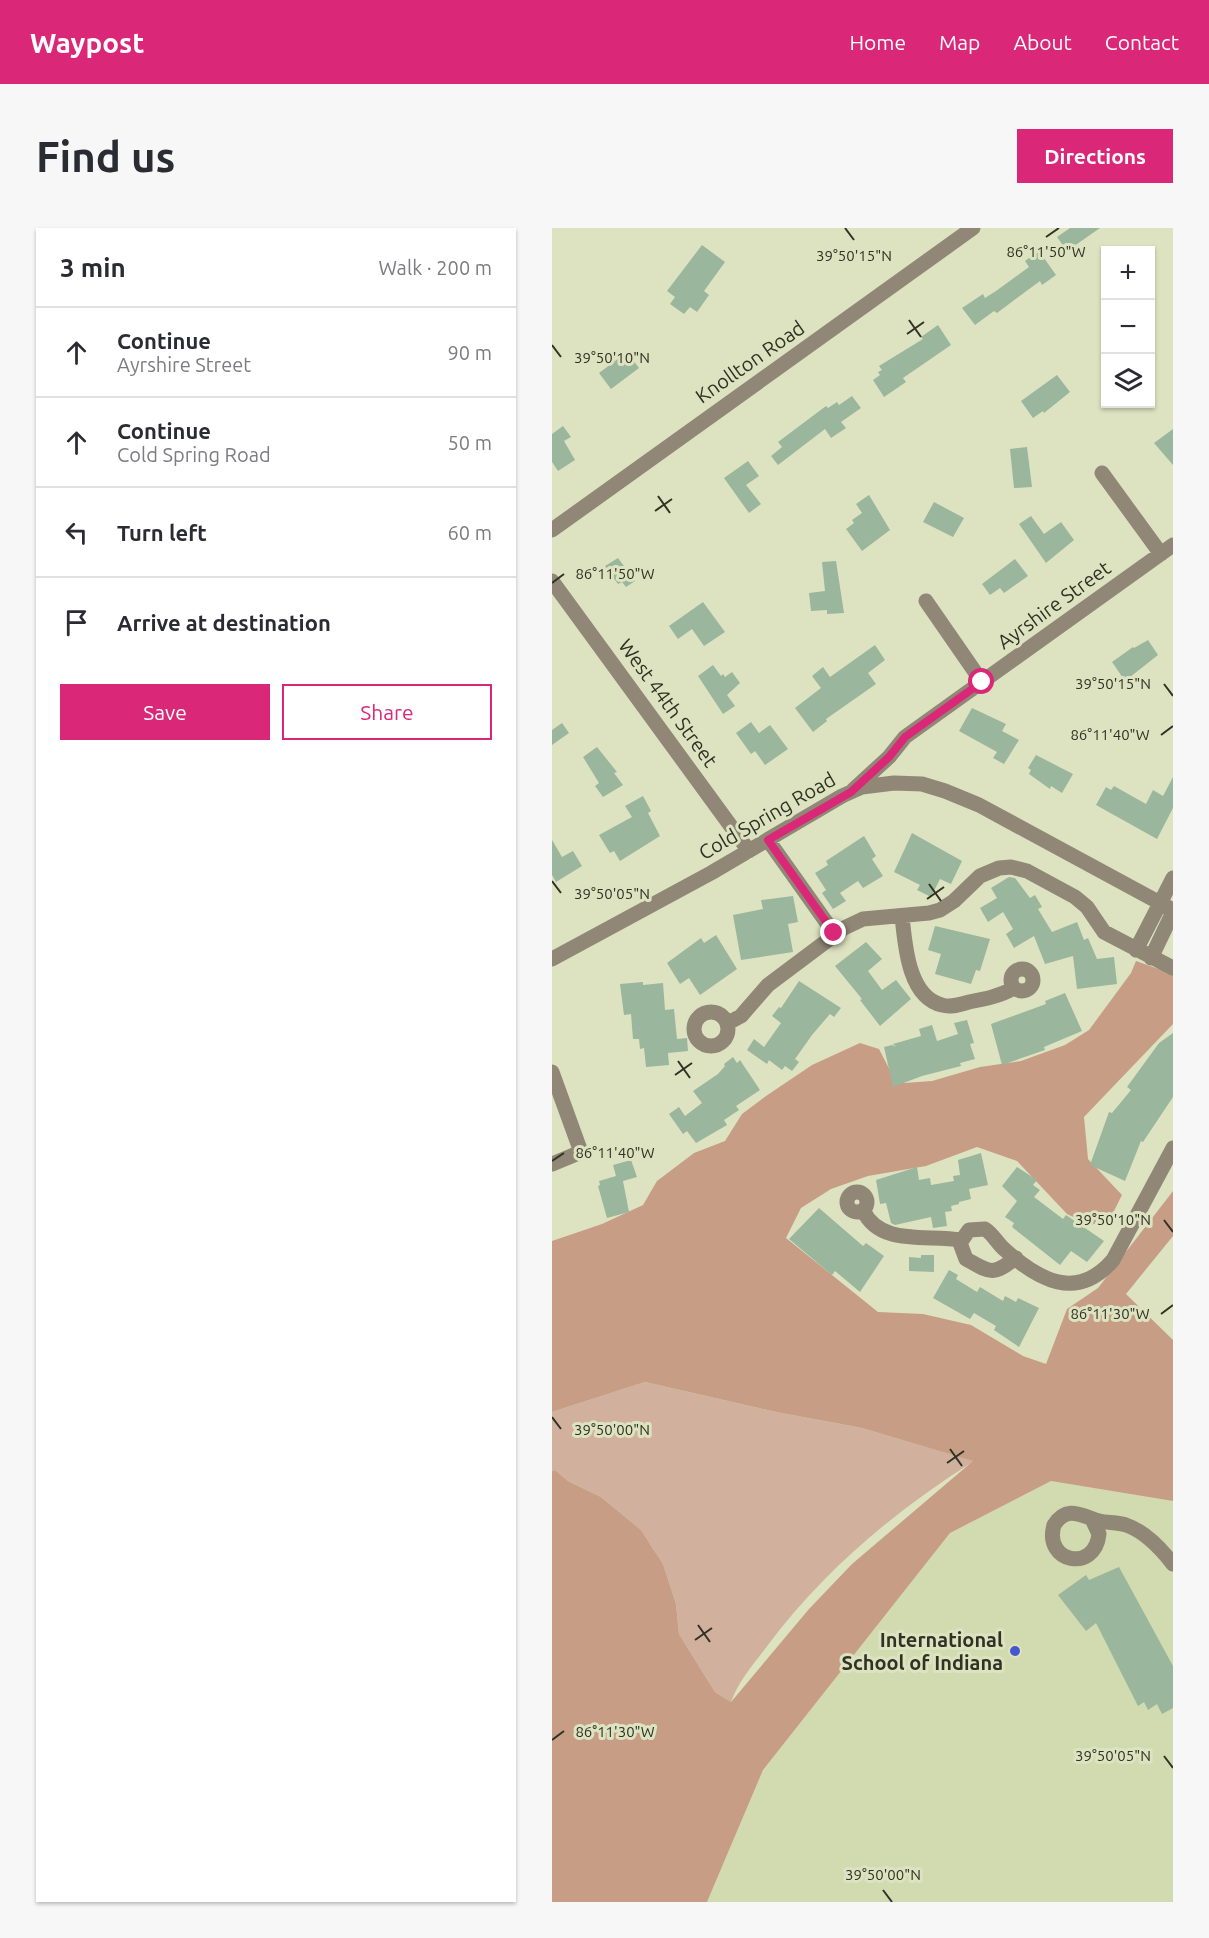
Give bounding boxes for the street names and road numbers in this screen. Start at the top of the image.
street label: Knollton Road [691,316,808,408]
street label: Ayrshire Street [993,556,1115,653]
street label: West 44th Street [614,634,723,771]
street label: Cold Spring Road [694,767,839,864]

